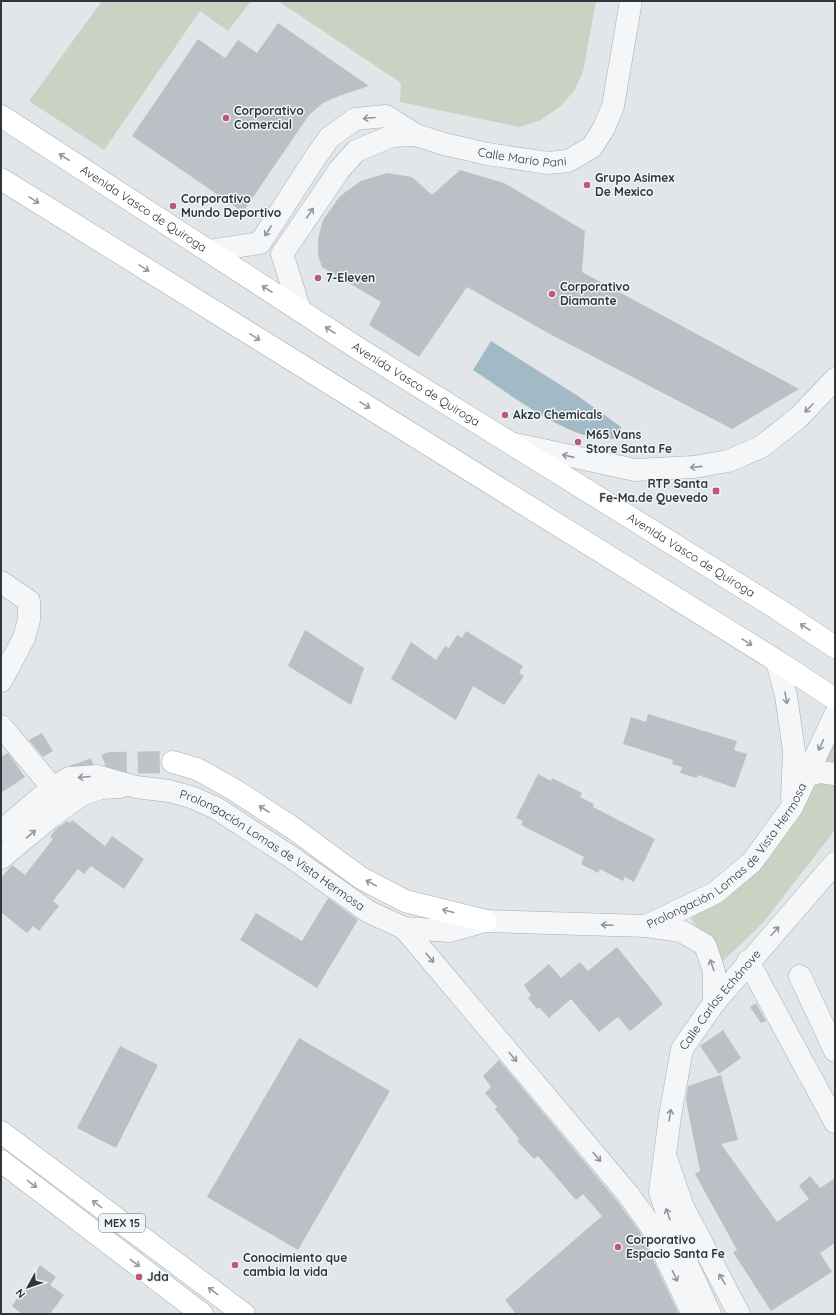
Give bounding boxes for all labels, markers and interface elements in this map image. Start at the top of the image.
place label: Corporativo Comercial [234,103,304,132]
marker: Corporativo Comercial [221,113,231,123]
one-way arrow [363,114,376,121]
street label: Calle Mario Pani [476,144,567,170]
one-way arrow [59,153,70,161]
street label: Avenida Vasco de Quiroga [78,162,210,255]
place label: Grupo Asimex De Mexico [595,170,674,199]
marker: Grupo Asimex De Mexico [582,180,592,190]
place label: Corporativo Mundo Deportivo [181,191,282,220]
one-way arrow [28,196,40,204]
marker: Corporativo Mundo Deportivo [168,201,178,211]
one-way arrow [306,208,314,219]
one-way arrow [264,225,272,236]
one-way arrow [138,265,150,273]
place label: 7-Eleven [326,270,375,285]
marker: 7-Eleven [313,273,323,283]
place label: Corporativo Diamante [560,279,630,308]
one-way arrow [262,285,273,293]
marker: Corporativo Diamante [547,289,557,299]
one-way arrow [324,326,335,334]
one-way arrow [249,333,260,341]
street label: Avenida Vasco de Quiroga [349,338,483,429]
one-way arrow [359,402,371,410]
one-way arrow [804,403,814,413]
place label: Akzo Chemicals [513,407,603,422]
marker: Akzo Chemicals [500,410,510,420]
place label: M65 Vans Store Santa Fe [586,427,672,456]
marker: M65 Vans Store Santa Fe [573,437,583,447]
one-way arrow [562,452,575,460]
one-way arrow [690,463,703,471]
place label: RTP Santa Fe-Ma.de Quevedo [599,476,709,505]
marker: RTP Santa Fe-Ma.de Quevedo [711,486,721,496]
street label: Avenida Vasco de Quiroga [625,509,758,600]
one-way arrow [800,623,811,631]
one-way arrow [741,638,752,646]
one-way arrow [783,692,791,705]
one-way arrow [817,739,824,751]
one-way arrow [78,773,91,781]
street label: Prolongación Lomas de Vista Hermosa [644,780,809,932]
street label: Prolongación Lomas de Vista Hermosa [178,786,368,914]
one-way arrow [259,805,270,813]
one-way arrow [26,829,36,838]
one-way arrow [365,878,377,886]
one-way arrow [442,906,455,914]
one-way arrow [601,921,614,929]
one-way arrow [770,926,780,936]
street label: Calle Carlos Echánove [676,946,764,1053]
one-way arrow [425,952,434,963]
one-way arrow [708,958,715,971]
one-way arrow [509,1052,518,1062]
one-way arrow [666,1109,674,1122]
one-way arrow [592,1151,601,1162]
one-way arrow [26,1180,37,1189]
one-way arrow [92,1200,103,1209]
one-way arrow [663,1208,671,1220]
road number: MEX 15 [99,1214,145,1232]
place label: Corporativo Espacio Santa Fe [626,1232,725,1261]
marker: Corporativo Espacio Santa Fe [613,1242,623,1252]
place label: Conocimiento que cambia la vida [243,1250,347,1279]
one-way arrow [130,1259,141,1267]
marker: Conocimiento que cambia la vida [230,1260,240,1270]
north arrow [8,1267,48,1307]
place label: Jda [147,1269,169,1284]
one-way arrow [672,1270,679,1282]
marker: Jda [134,1272,144,1282]
one-way arrow [717,1273,725,1285]
text: N [12,1286,28,1301]
one-way arrow [207,1286,218,1295]

